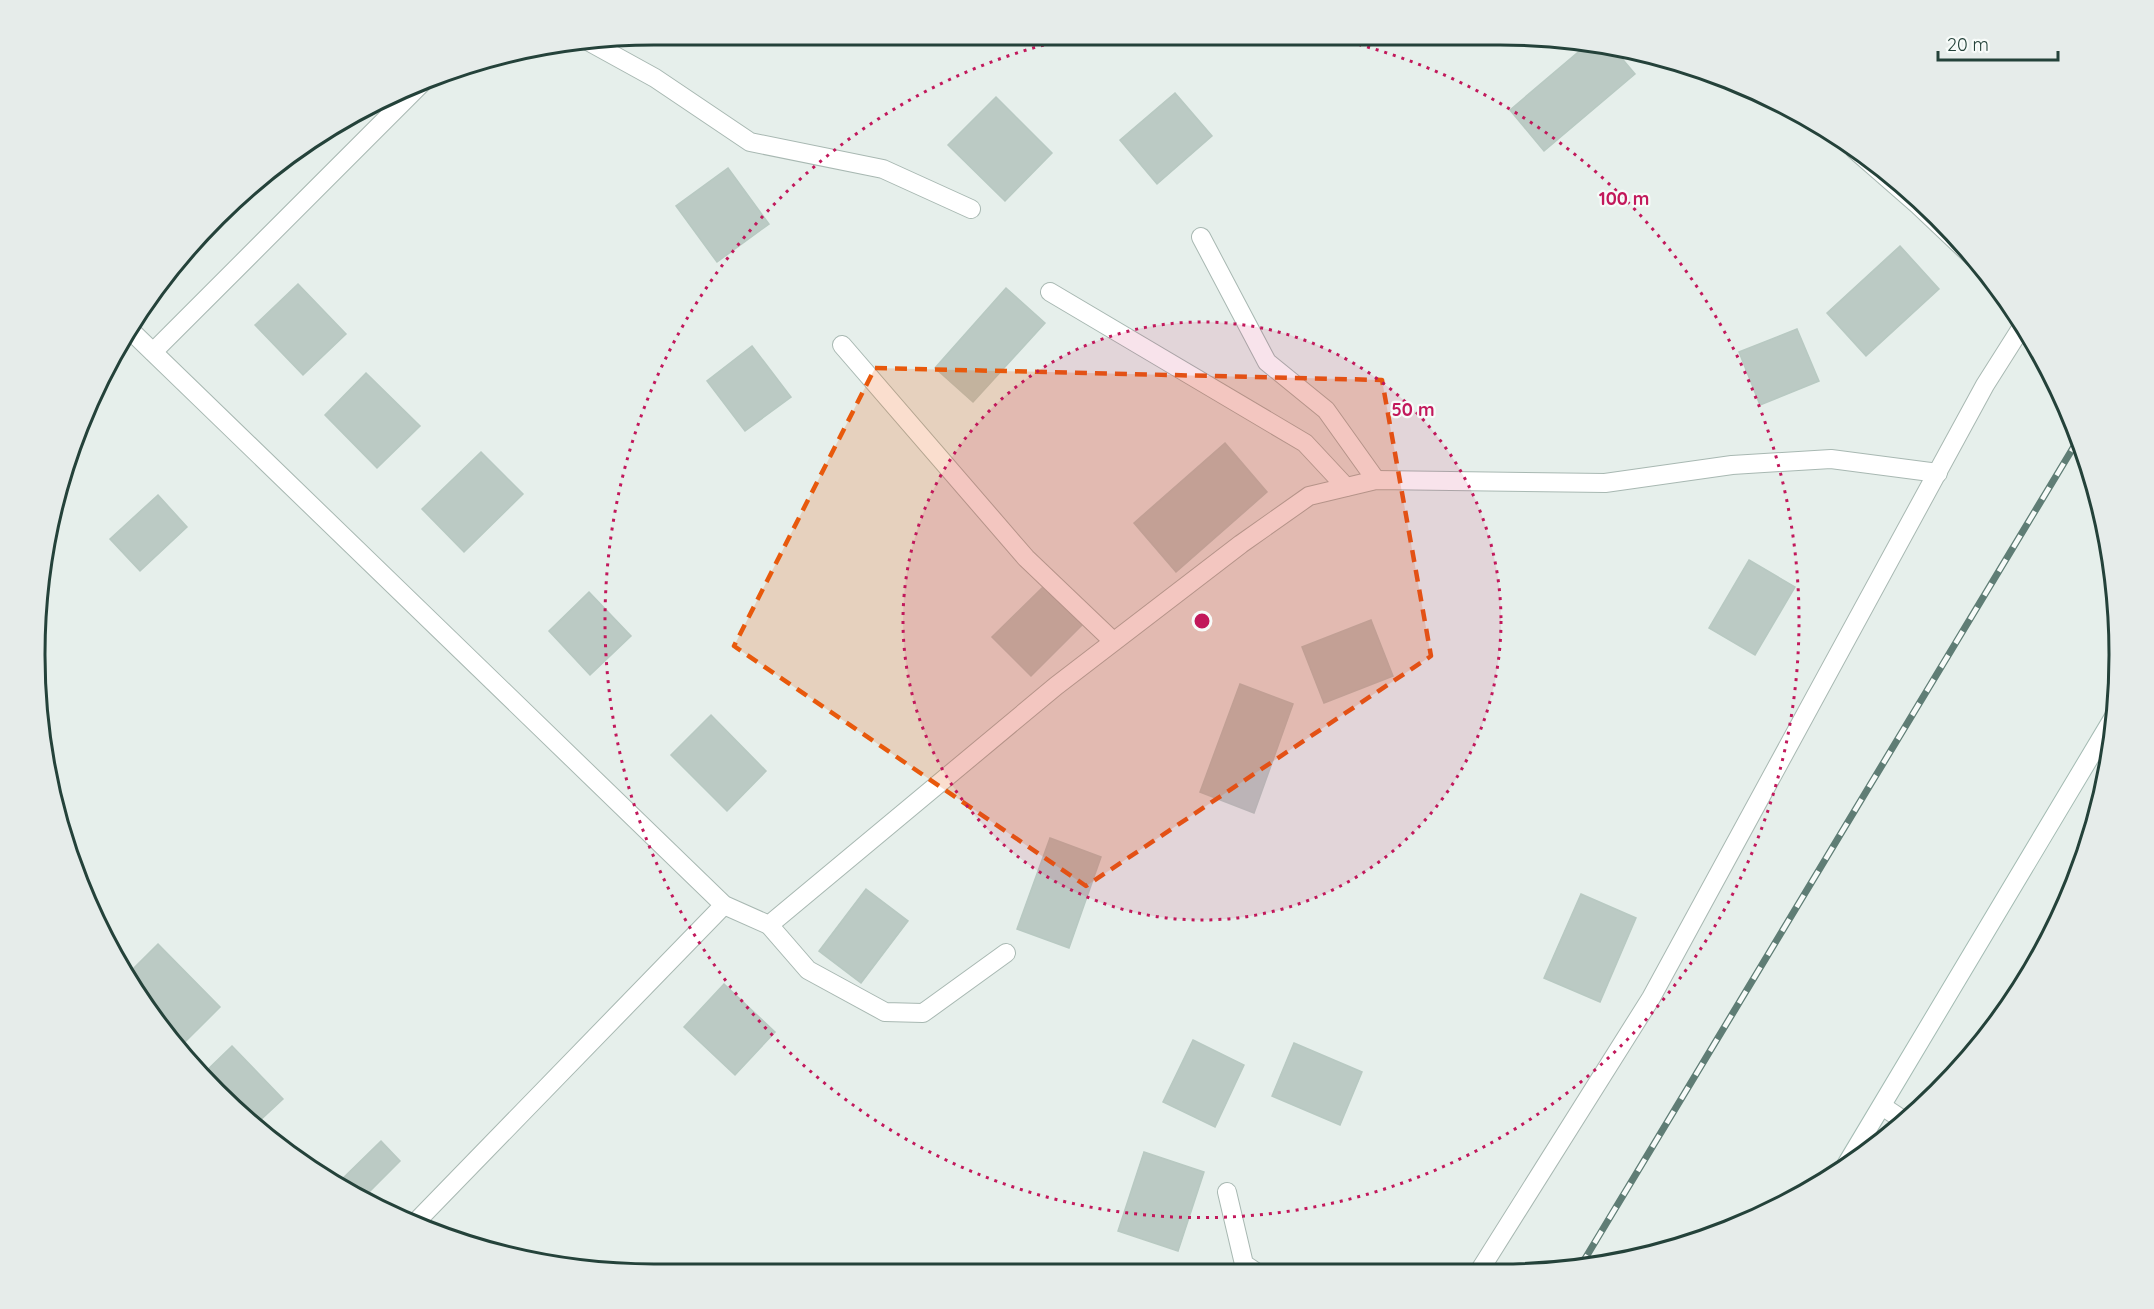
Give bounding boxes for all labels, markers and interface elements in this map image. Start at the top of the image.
scale bar [1938,24,2058,62]
text: 20 m [1947,33,1989,56]
text: 100 m [1599,187,1649,210]
text: 50 m [1391,398,1435,421]
centre of rings [1192,611,1212,631]

